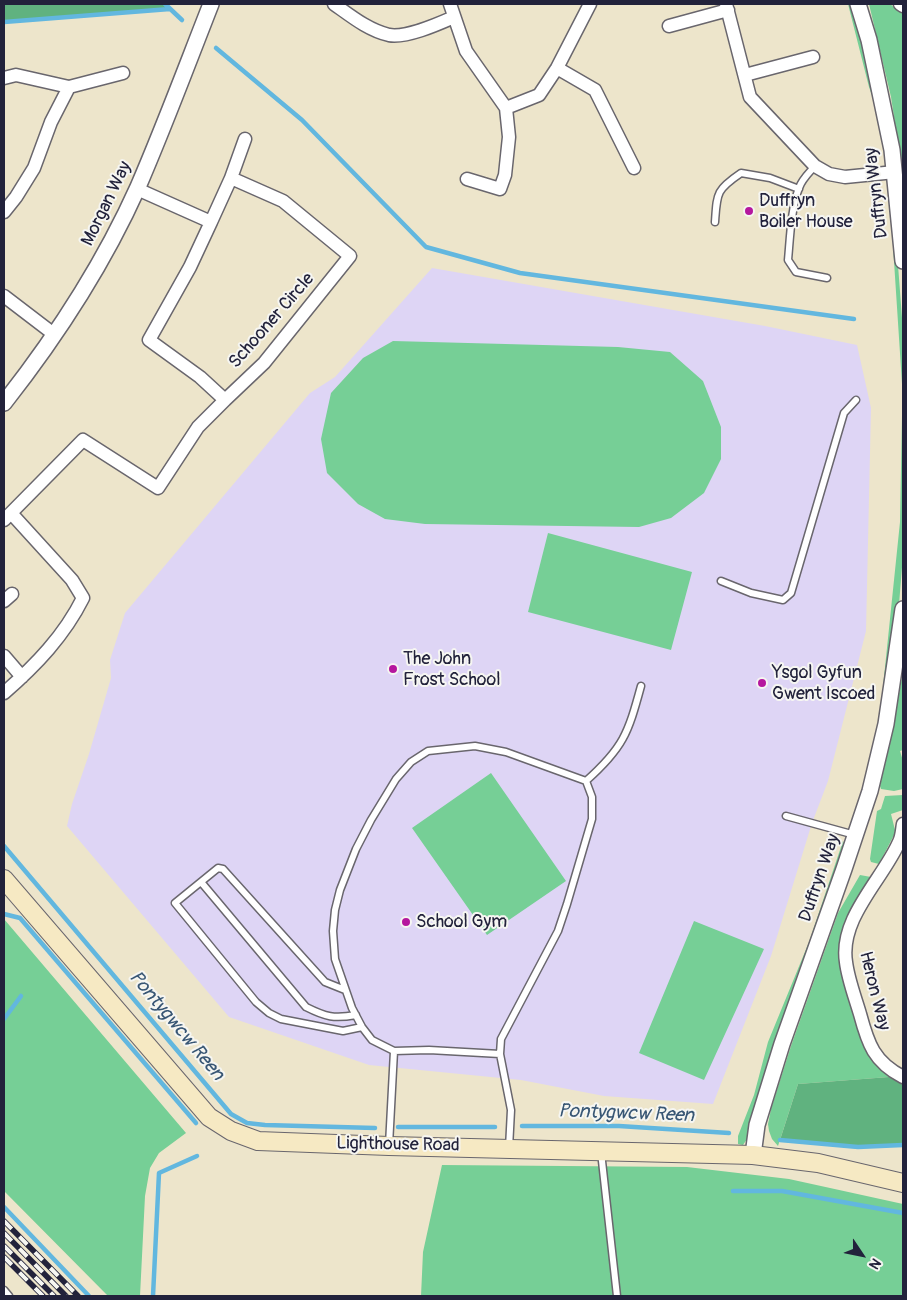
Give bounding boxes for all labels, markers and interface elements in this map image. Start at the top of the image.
street label: Duffryn Way [861,146,893,240]
street label: Morgan Way [77,158,137,250]
place label: Duffryn Boiler House [759,190,853,232]
marker: Duffryn Boiler House [743,205,755,217]
street label: Schooner Circle [225,269,319,373]
place label: The John Frost School [403,648,500,691]
place label: Ysgol Gyfun Gwent Iscoed [772,662,875,704]
marker: The John Frost School [387,663,399,675]
marker: Ysgol Gyfun Gwent Iscoed [756,677,768,689]
street label: Duffryn Way [795,831,845,925]
place label: School Gym [416,911,507,933]
marker: School Gym [400,916,412,928]
street label: Heron Way [854,949,894,1033]
water label: Pontygwcw Reen [124,967,228,1085]
water label: Pontygwcw Reen [558,1100,694,1128]
street label: Lighthouse Road [336,1133,460,1157]
north arrow [837,1230,887,1280]
text: N [865,1255,885,1272]

